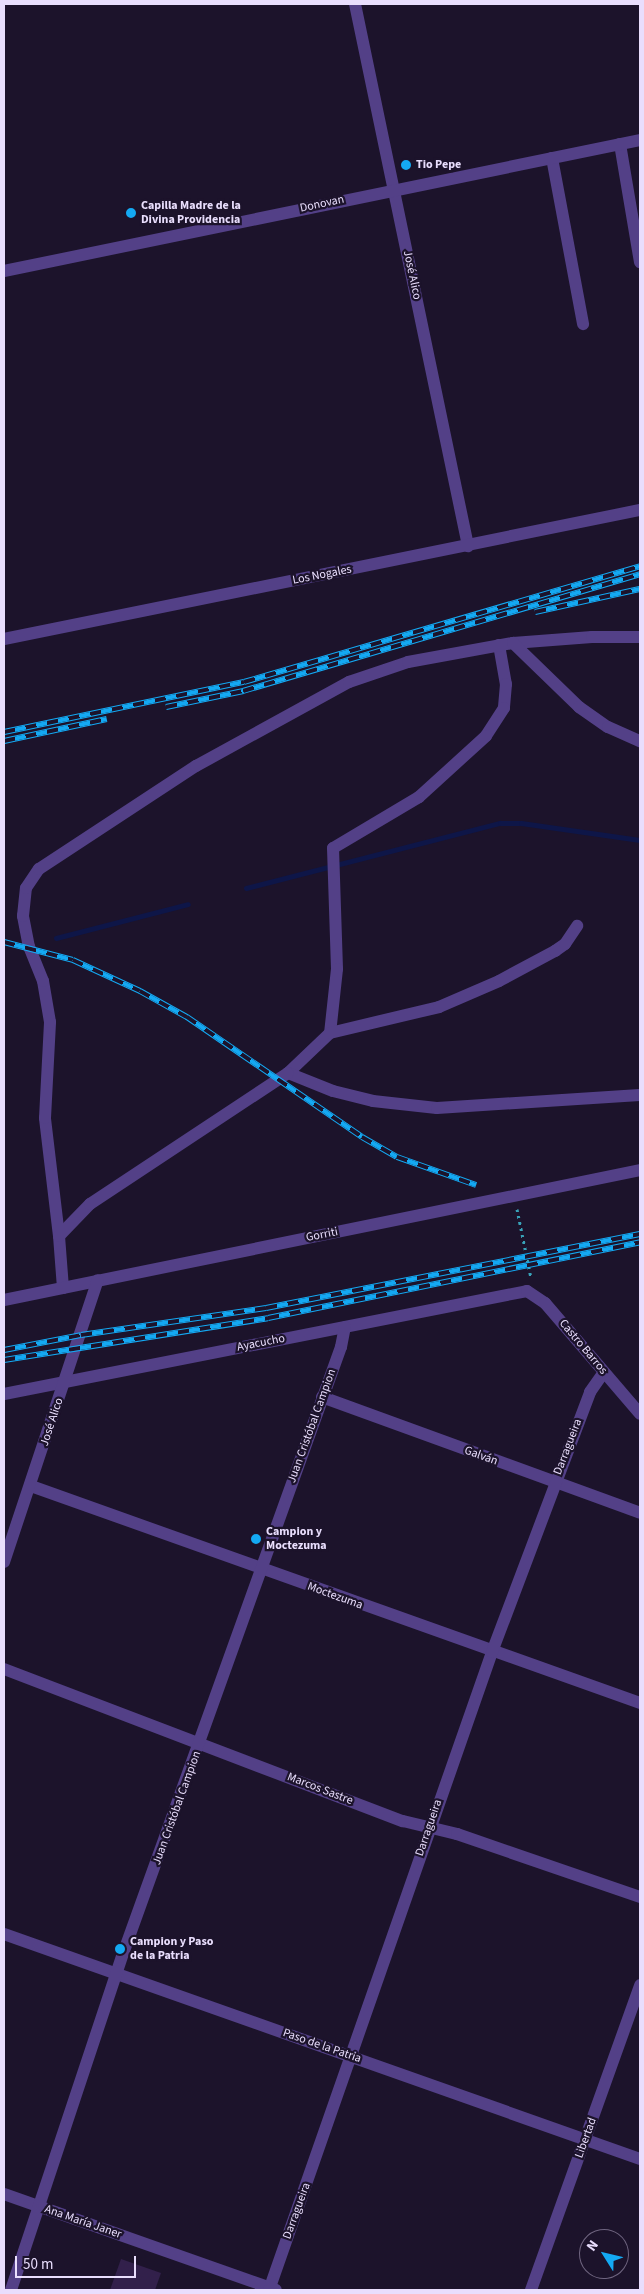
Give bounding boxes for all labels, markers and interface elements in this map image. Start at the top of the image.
place label: Tio Pepe [416,158,461,172]
marker: Tio Pepe [400,159,412,171]
street label: Donovan [299,192,345,216]
place label: Capilla Madre de la Divina Providencia [141,199,241,227]
marker: Capilla Madre de la Divina Providencia [125,207,137,219]
street label: José Alico [400,249,424,301]
street label: Los Nogales [291,562,353,588]
street label: Gorriti [305,1225,339,1245]
street label: Castro Barros [556,1317,610,1377]
street label: Ayacucho [236,1331,286,1355]
street label: Juan Cristóbal Campion [285,1367,339,1485]
street label: José Alico [37,1396,67,1448]
street label: Darragueira [551,1417,585,1477]
street label: Galván [462,1443,500,1469]
place label: Campion y Moctezuma [266,1525,327,1553]
marker: Campion y Moctezuma [250,1533,262,1545]
street label: Moctezuma [305,1579,365,1613]
street label: Juan Cristóbal Campion [150,1749,204,1867]
street label: Marcos Sastre [285,1770,355,1808]
street label: Darragueira [413,1798,445,1858]
place label: Campion y Paso de la Patria [130,1935,213,1963]
marker: Campion y Paso de la Patria [114,1943,126,1955]
street label: Paso de la Patria [281,2026,363,2066]
street label: Libertad [572,2116,600,2160]
street label: Darragueira [280,2181,314,2241]
street label: Ana María Janer [43,2202,123,2242]
north arrow [579,2229,629,2279]
text: N [582,2236,604,2255]
scale bar [18,2246,139,2278]
text: 50 m [23,2254,53,2275]

